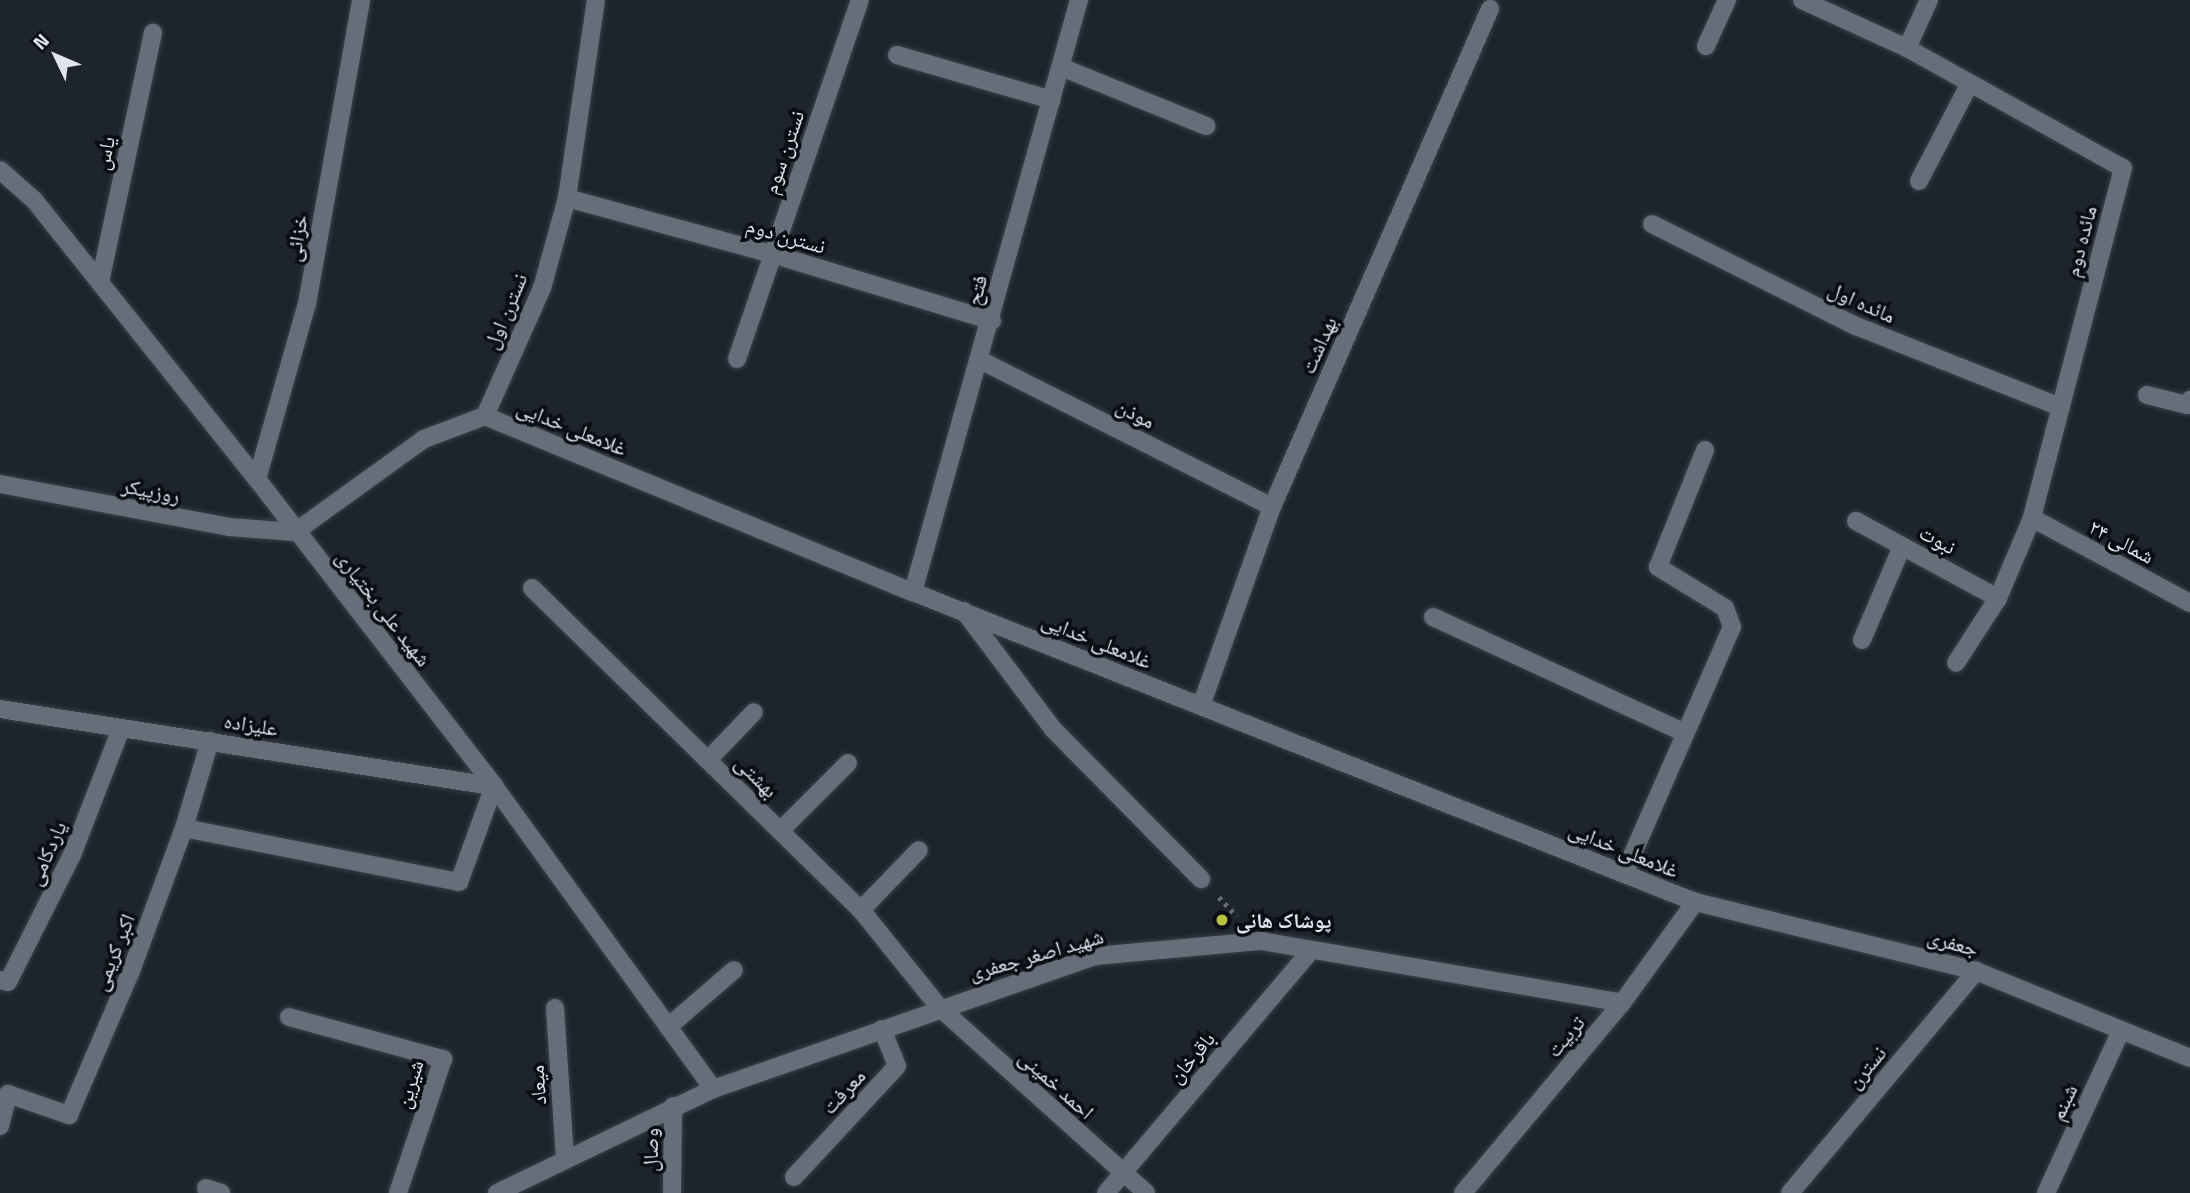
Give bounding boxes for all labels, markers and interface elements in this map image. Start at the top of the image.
north arrow [21,21,91,91]
text: N [26,26,56,56]
street label: نسترن سوم [757,107,809,197]
street label: یاس [88,134,120,172]
street label: مائده دوم [2058,203,2102,279]
street label: نسترن دوم [743,212,829,258]
street label: خزائی [280,213,312,263]
street label: نسترن اول [478,269,532,353]
street label: فتح [960,272,992,308]
street label: مائده اول [1824,276,1900,328]
street label: بهداشت [1294,313,1342,377]
street label: موذن [1112,393,1160,433]
street label: غلامعلی خدایی [514,394,630,460]
street label: روزپیکر [120,472,182,508]
street label: ۲۴ شمالی [2085,513,2159,569]
street label: نبوت [1915,519,1961,559]
street label: شهید علی بختیاری [331,545,437,671]
street label: غلامعلی خدایی [1039,607,1155,673]
street label: علیزاده [222,707,280,741]
street label: بهشتی [731,750,783,802]
street label: غلامعلی خدایی [1566,816,1682,882]
street label: یاردکامی [21,817,71,889]
place label: پوشاک هانی [1236,907,1332,933]
street label: اکبر کریمی [86,910,140,994]
marker: پوشاک هانی [1214,912,1230,928]
street label: شهید اصغر جعفری [966,923,1106,985]
street label: جعفری [1925,923,1981,961]
street label: تربیت [1541,1010,1589,1062]
street label: باقرخان [1162,1026,1220,1088]
street label: نسترن [1841,1040,1891,1094]
street label: احمد خمینی [1014,1044,1100,1124]
street label: شیرین [390,1057,428,1111]
street label: معرفت [816,1063,870,1119]
street label: میعاد [523,1064,551,1106]
street label: شبنم [2044,1080,2082,1124]
street label: وصال [637,1128,663,1172]

